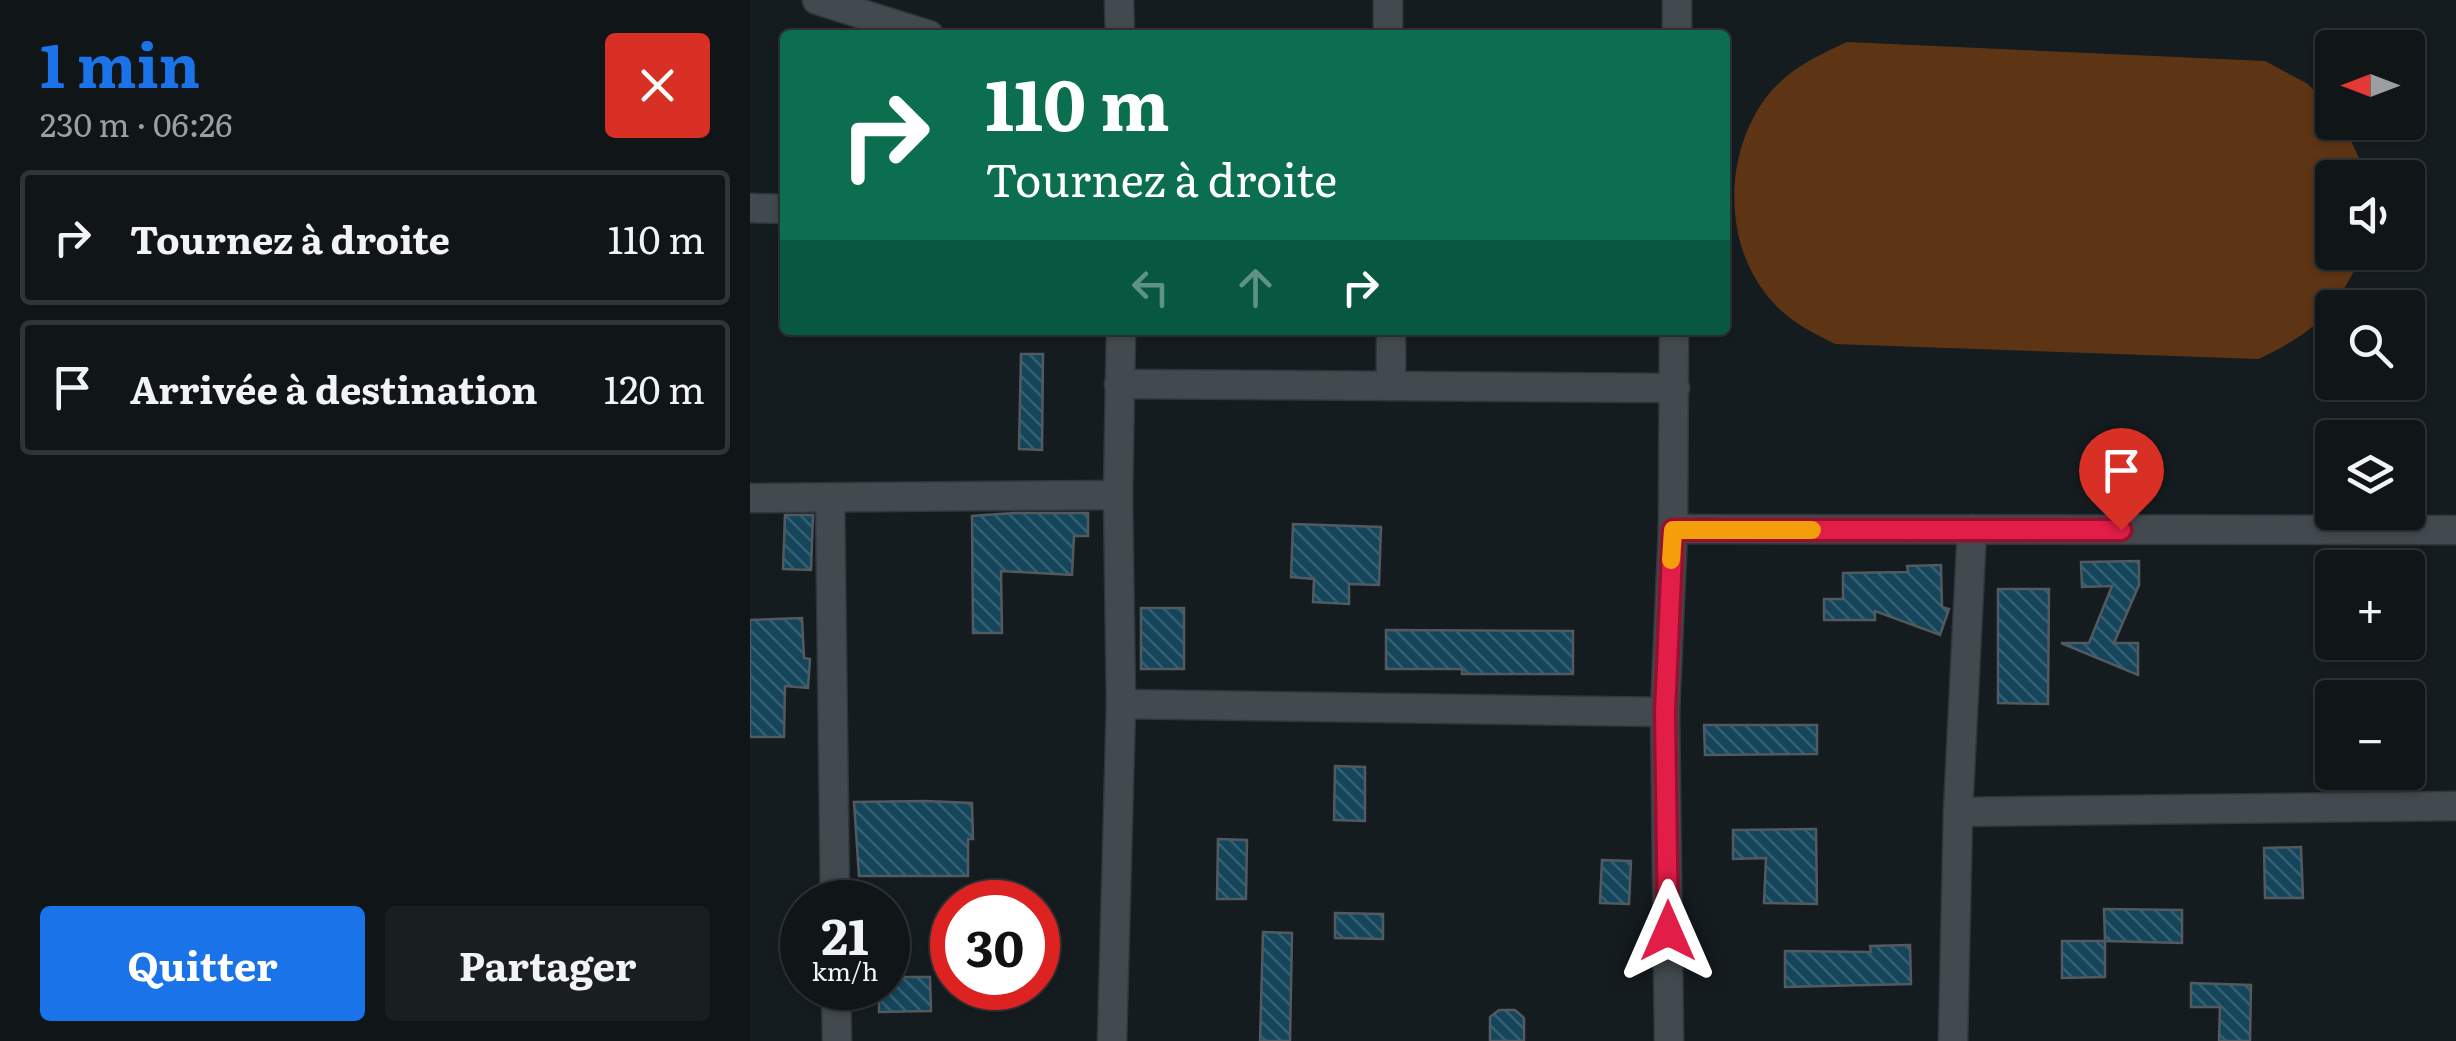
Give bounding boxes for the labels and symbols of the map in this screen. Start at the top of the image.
north arrow [2315,30,2425,140]
pin [2079,428,2164,531]
position arrow [1616,879,1720,983]
speed limit sign: 30 [930,880,1060,1010]

